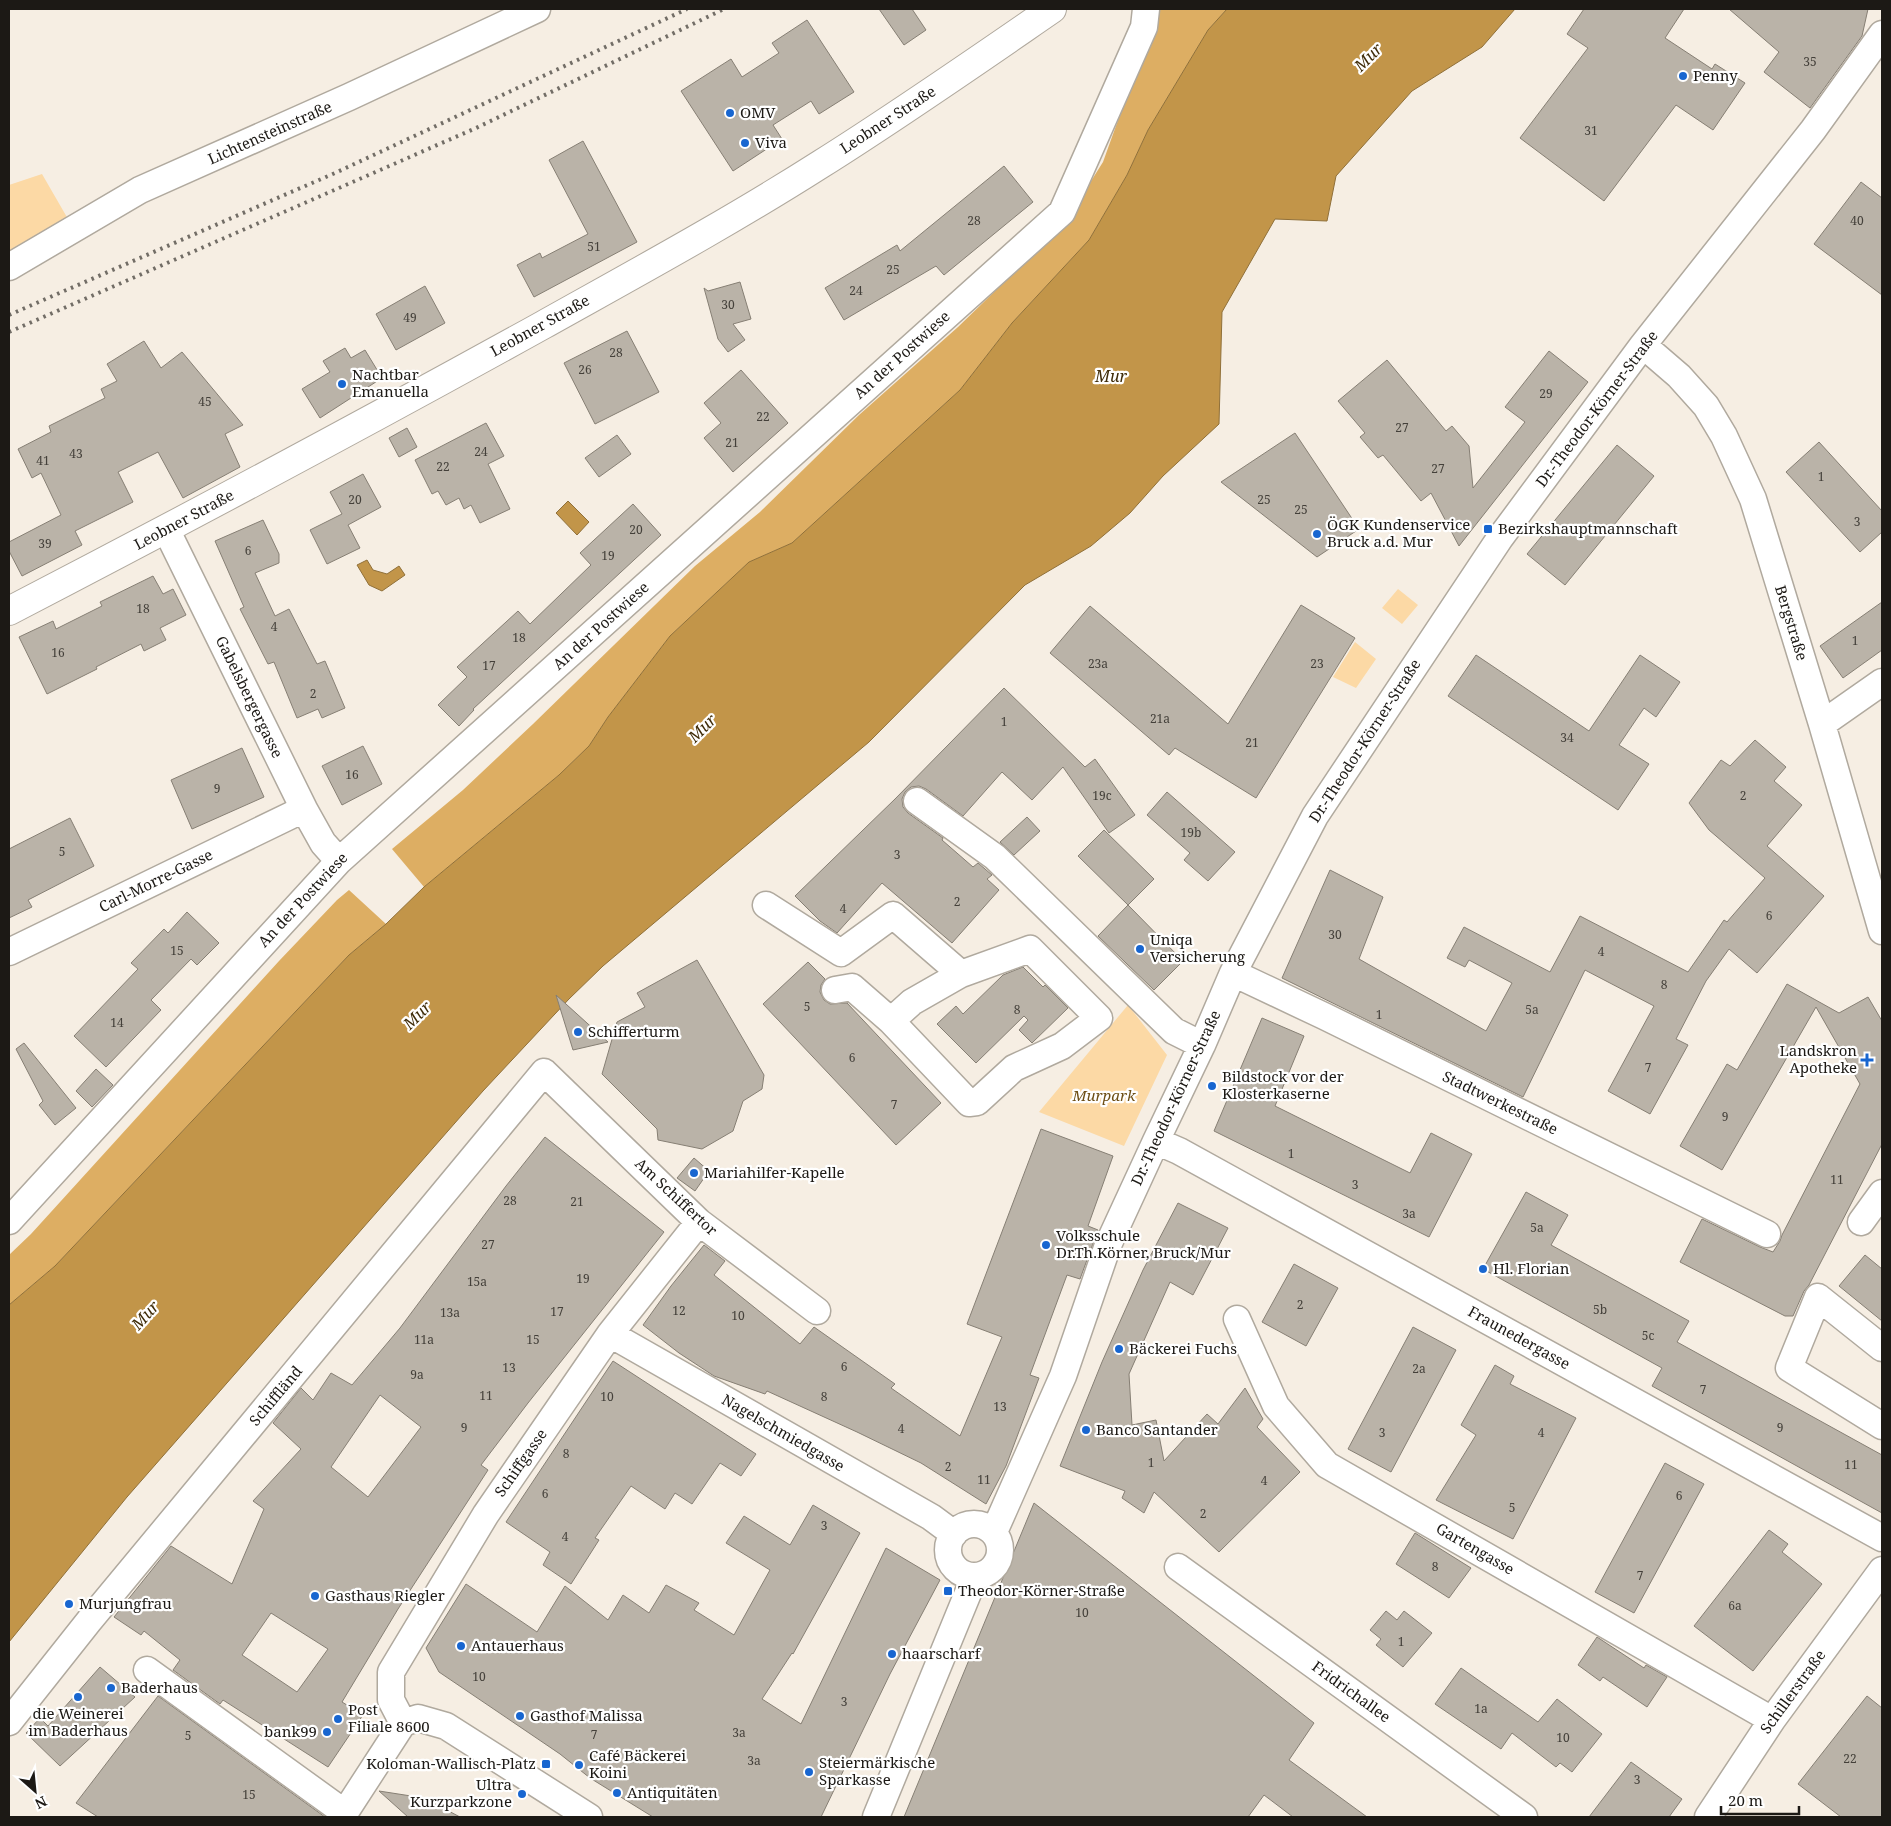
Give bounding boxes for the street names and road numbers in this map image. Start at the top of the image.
street label: Leobner Straße [836,81,939,158]
street label: Lichtensteinstraße [205,96,335,168]
street label: Leobner Straße [486,290,593,361]
street label: An der Postwiese [849,306,954,403]
street label: Dr.-Theodor-Körner-Straße [1531,326,1662,491]
street label: Leobner Straße [130,484,237,554]
street label: An der Postwiese [548,577,653,674]
street label: Bergstraße [1771,583,1813,663]
street label: Gabelsbergergasse [212,632,288,761]
street label: Dr.-Theodor-Körner-Straße [1304,655,1425,826]
street label: Carl-Morre-Gasse [95,844,216,916]
street label: An der Postwiese [253,848,351,951]
street label: Dr.-Theodor-Körner-Straße [1126,1007,1225,1188]
street label: Stadtwerkestraße [1439,1066,1561,1139]
street label: Am Schiffertor [631,1153,722,1239]
street label: Fraunedergasse [1465,1301,1574,1373]
street label: Schiffländ [244,1361,306,1429]
street label: Nagelschmiedgasse [718,1389,849,1475]
street label: Schiffgasse [489,1425,551,1500]
street label: Gartengasse [1433,1518,1518,1579]
street label: Schillerstraße [1755,1645,1829,1737]
street label: Fridrichallee [1308,1656,1395,1726]

